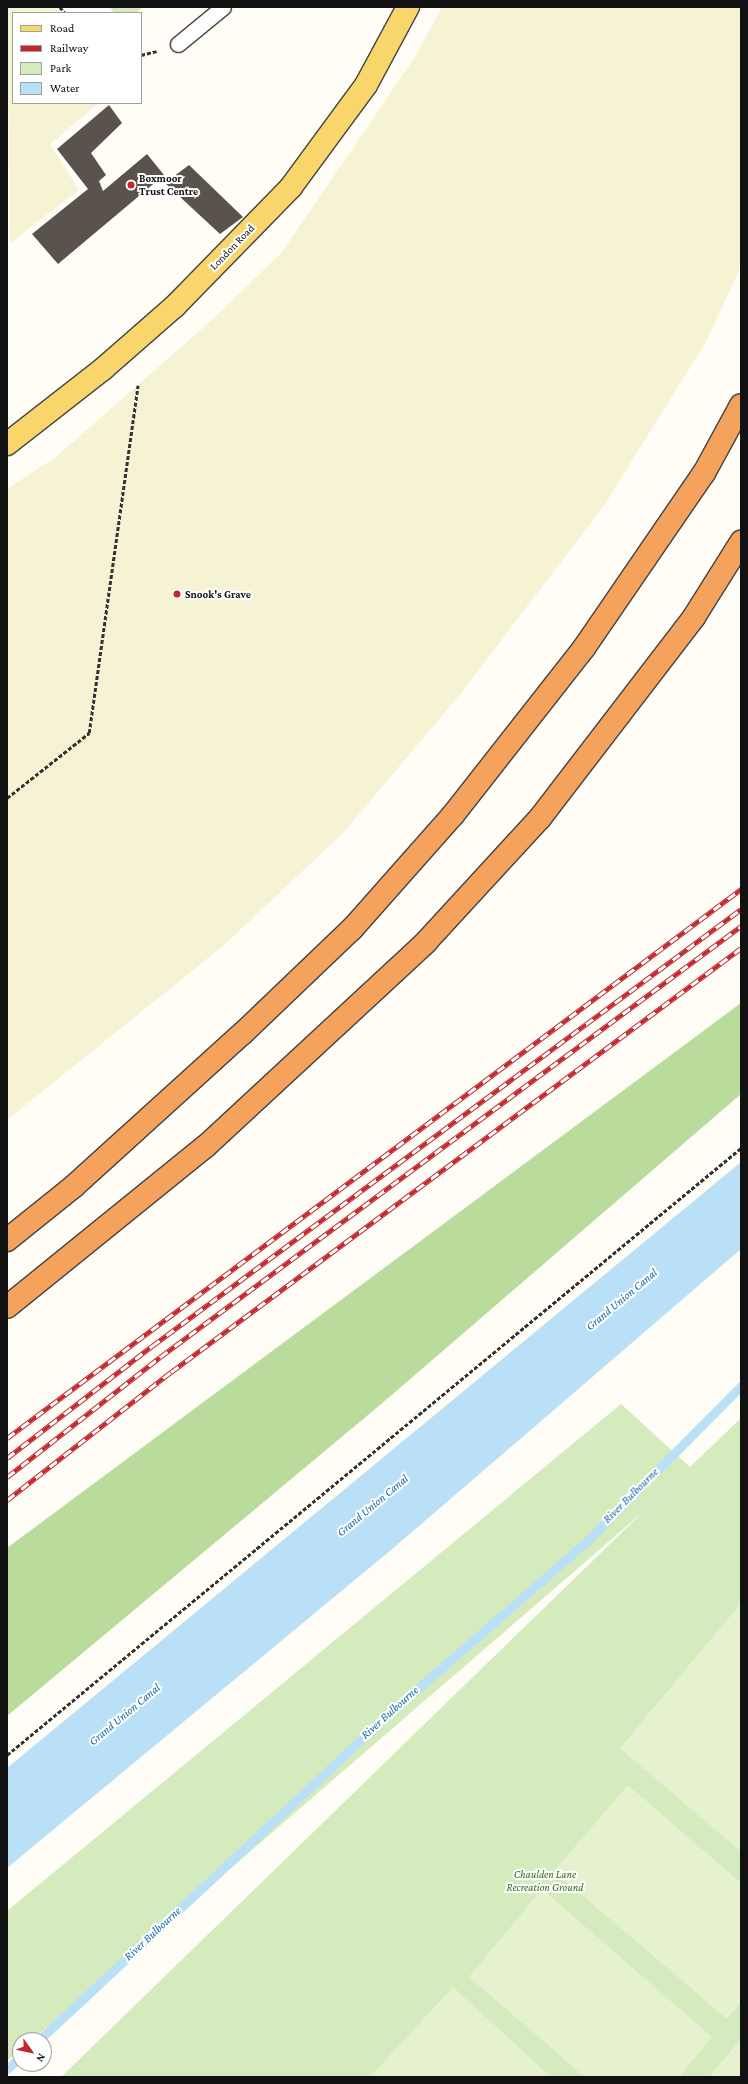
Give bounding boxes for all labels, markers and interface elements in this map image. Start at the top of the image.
legend [12,12,142,104]
text: Road [50,21,74,35]
text: Railway [50,41,88,55]
text: Park [50,61,71,75]
text: Water [50,81,79,95]
place label: Boxmoor Trust Centre [139,172,198,198]
marker: Boxmoor Trust Centre [126,180,136,190]
street label: London Road [207,221,257,273]
place label: Snook's Grave [185,587,251,601]
marker: Snook's Grave [172,589,182,599]
water label: Grand Union Canal [583,1266,661,1334]
water label: River Bulbourne [600,1465,662,1527]
water label: Grand Union Canal [334,1472,412,1540]
water label: Grand Union Canal [86,1681,164,1749]
water label: River Bulbourne [358,1683,422,1743]
park label: Chaulden Lane Recreation Ground [506,1868,584,1894]
water label: River Bulbourne [122,1904,184,1964]
north arrow [12,2032,52,2072]
text: N [34,2052,48,2064]

